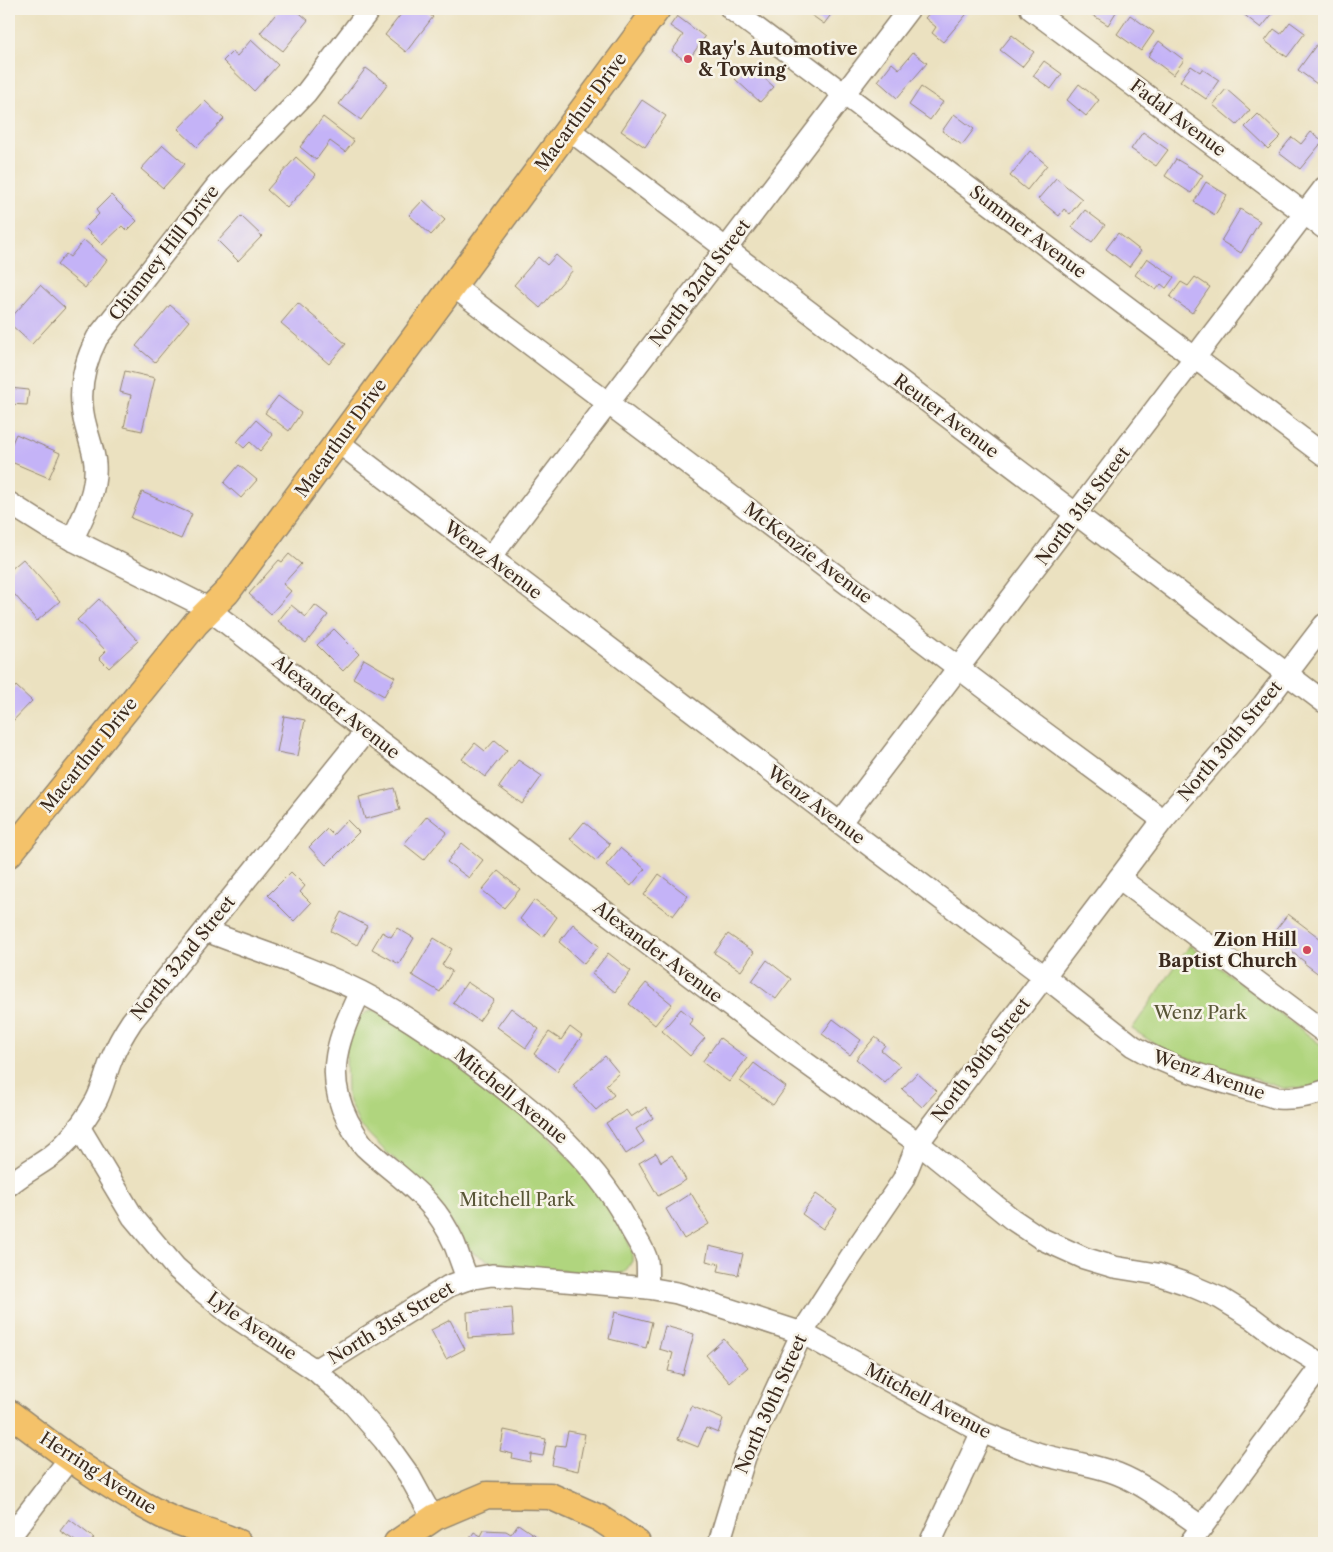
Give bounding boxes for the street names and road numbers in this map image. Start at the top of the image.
street label: Macarthur Drive [530,48,632,176]
street label: Fadal Avenue [1126,75,1230,161]
street label: Chimney Hill Drive [104,181,224,325]
street label: Summer Avenue [965,181,1091,283]
street label: North 32nd Street [645,214,755,351]
street label: Reuter Avenue [889,369,1003,463]
street label: Macarthur Drive [290,374,392,502]
street label: North 31st Street [1031,442,1135,570]
street label: McKenzie Avenue [739,498,877,608]
street label: Wenz Avenue [439,515,546,604]
street label: Alexander Avenue [267,650,404,764]
street label: North 30th Street [1173,676,1287,806]
street label: Macarthur Drive [36,693,142,817]
street label: Wenz Avenue [762,760,869,849]
street label: North 32nd Street [126,891,240,1025]
street label: Alexander Avenue [588,896,727,1008]
street label: North 30th Street [927,993,1035,1127]
street label: Mitchell Avenue [450,1044,572,1148]
street label: Wenz Avenue [1149,1045,1268,1104]
street label: North 31st Street [324,1276,458,1369]
street label: Lyle Avenue [203,1287,301,1365]
street label: North 30th Street [730,1330,812,1477]
street label: Mitchell Avenue [861,1359,995,1443]
street label: Herring Avenue [36,1427,160,1519]

